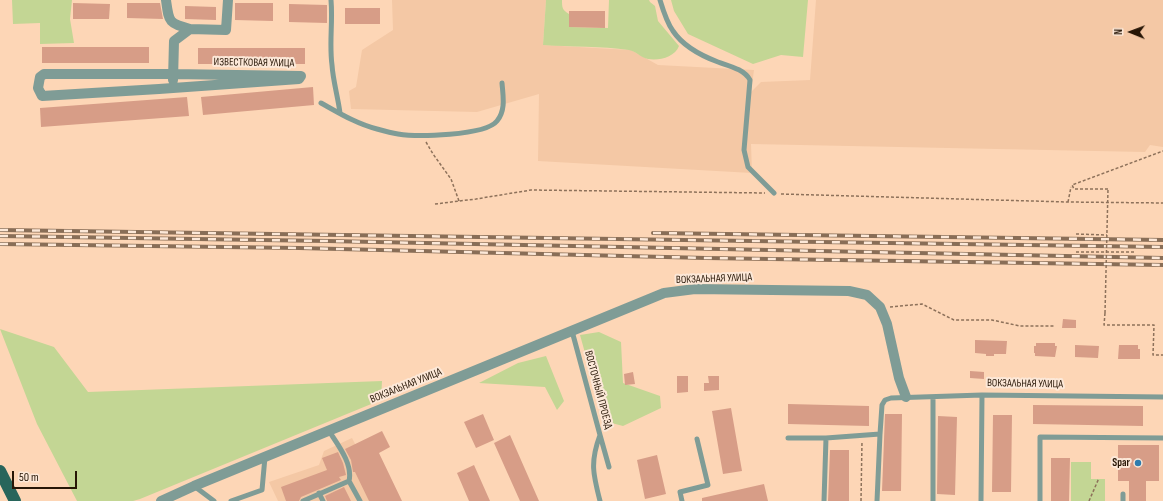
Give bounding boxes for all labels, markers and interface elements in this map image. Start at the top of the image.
north arrow [1111,12,1151,52]
text: N [1112,29,1125,35]
street label: ИЗВЕСТКОВАЯ УЛИЦА [214,56,294,70]
street label: ВОКЗАЛЬНАЯ УЛИЦА [676,271,752,287]
street label: ВОСТОЧНЫЙ ПРОЕЗД [581,349,615,431]
street label: ВОКЗАЛЬНАЯ УЛИЦА [368,366,444,406]
street label: ВОКЗАЛЬНАЯ УЛИЦА [987,377,1063,391]
place label: Spar [1112,456,1130,470]
marker: Spar [1133,458,1143,468]
scale bar [14,463,79,489]
text: 50 m [19,470,39,485]

